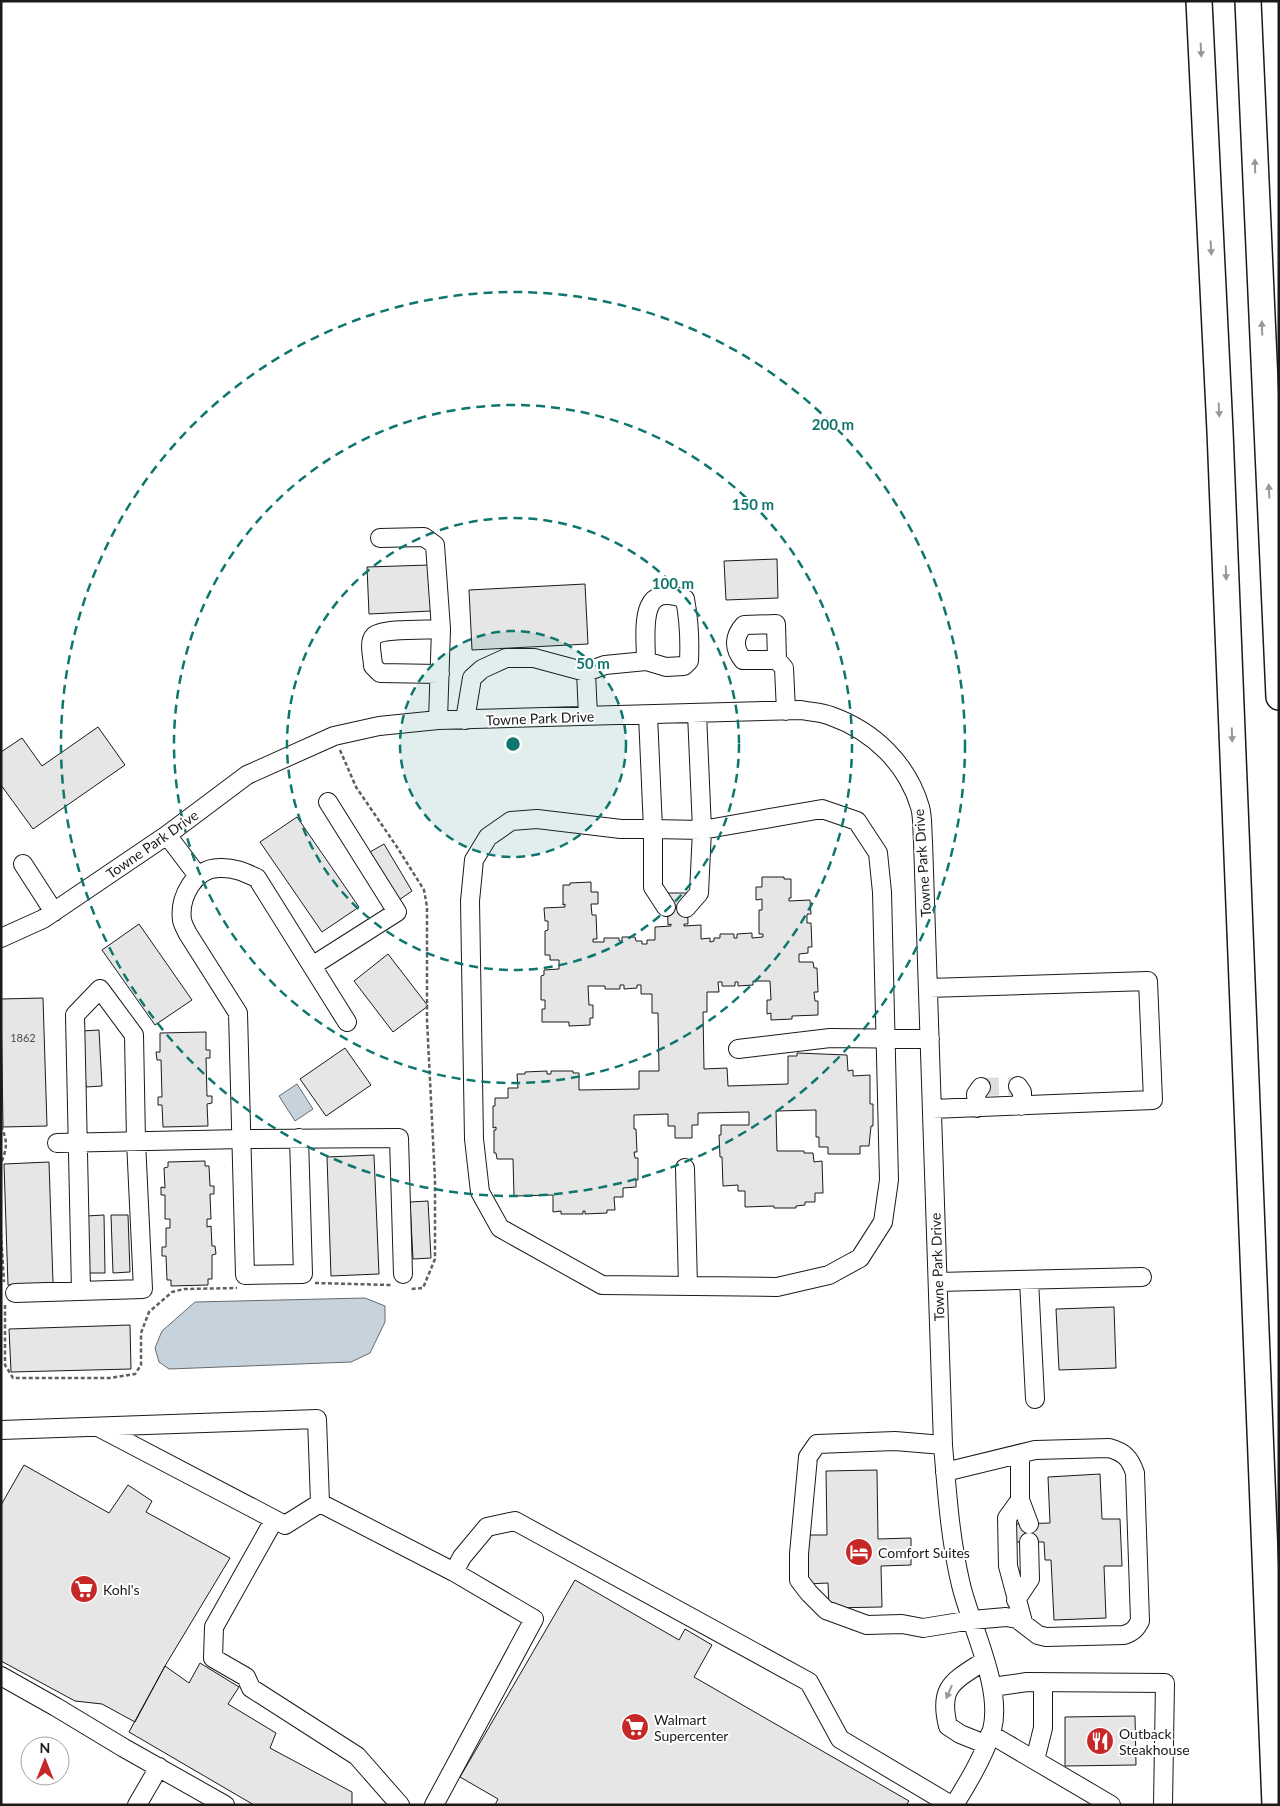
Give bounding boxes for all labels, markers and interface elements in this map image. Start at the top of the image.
one-way arrow [1198,42,1206,58]
one-way arrow [1250,158,1258,174]
one-way arrow [1208,240,1216,256]
one-way arrow [1257,320,1265,336]
one-way arrow [1216,402,1224,418]
text: 200 m [812,415,854,433]
one-way arrow [1264,482,1272,498]
text: 150 m [732,495,774,513]
one-way arrow [1222,565,1230,581]
text: 100 m [652,574,694,592]
text: 50 m [576,654,610,672]
street label: Towne Park Drive [485,708,595,728]
one-way arrow [1228,727,1236,743]
centre of rings [504,735,522,753]
street label: Towne Park Drive [103,806,201,882]
street label: Towne Park Drive [910,808,934,918]
house number: 1862 [10,1031,36,1044]
street label: Towne Park Drive [927,1212,947,1322]
hotel icon: Comfort Suites [844,1537,874,1567]
place label: Comfort Suites [878,1544,970,1561]
supermarket icon: Kohl's [69,1574,99,1604]
place label: Kohl's [103,1581,140,1598]
one-way arrow [944,1685,952,1699]
place label: Walmart Supercenter [654,1711,728,1744]
supermarket icon: Walmart Supercenter [620,1712,650,1742]
place label: Outback Steakhouse [1119,1725,1190,1758]
restaurant icon: Outback Steakhouse [1085,1726,1115,1756]
north arrow [20,1736,70,1786]
text: N [40,1739,50,1756]

